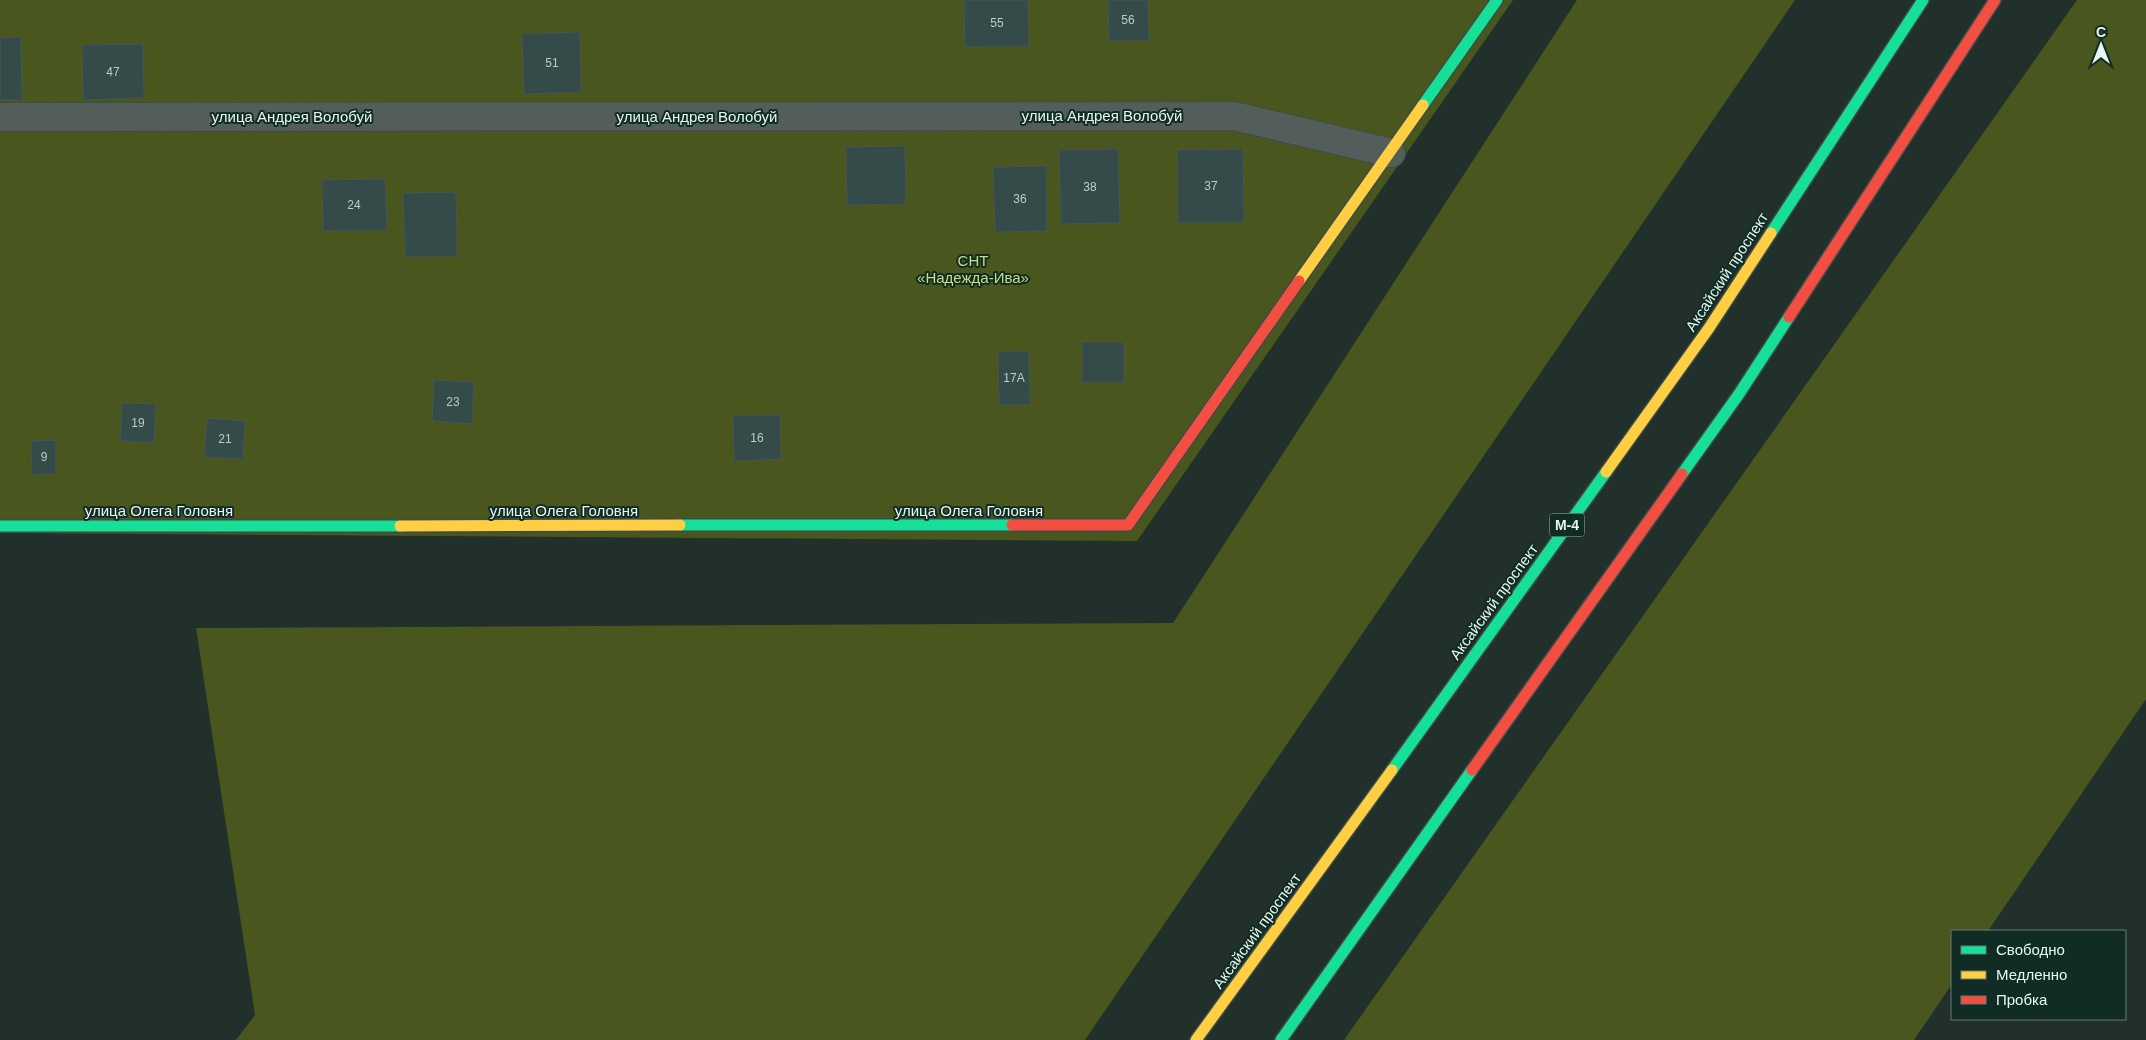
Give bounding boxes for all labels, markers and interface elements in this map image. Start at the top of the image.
house number: 56 [1121,13,1135,27]
house number: 55 [990,16,1004,30]
north arrow [2076,20,2126,70]
text: С [2096,24,2106,40]
house number: 51 [545,56,559,70]
house number: 47 [106,65,120,79]
street label: улица Андрея Волобуй [1022,107,1182,124]
street label: улица Андрея Волобуй [212,108,372,125]
street label: улица Андрея Волобуй [617,108,777,125]
house number: 37 [1204,179,1218,193]
house number: 38 [1083,180,1097,194]
house number: 36 [1013,192,1027,206]
house number: 24 [347,198,361,212]
street label: Аксайский проспект [1682,209,1771,334]
park label: СНТ «Надежда-Ива» [917,252,1029,286]
house number: 17А [1003,371,1025,385]
house number: 23 [446,395,460,409]
house number: 19 [131,416,145,430]
house number: 16 [750,431,764,445]
house number: 21 [218,432,232,446]
house number: 9 [41,450,48,464]
street label: улица Олега Головня [85,502,233,519]
street label: улица Олега Головня [490,502,638,519]
street label: улица Олега Головня [895,502,1043,519]
road number: М-4 [1550,514,1584,536]
street label: Аксайский проспект [1446,541,1541,663]
street label: Аксайский проспект [1209,870,1304,992]
legend [1951,930,2126,1020]
text: Свободно [1996,941,2065,958]
text: Медленно [1996,966,2067,983]
text: Пробка [1996,991,2048,1008]

